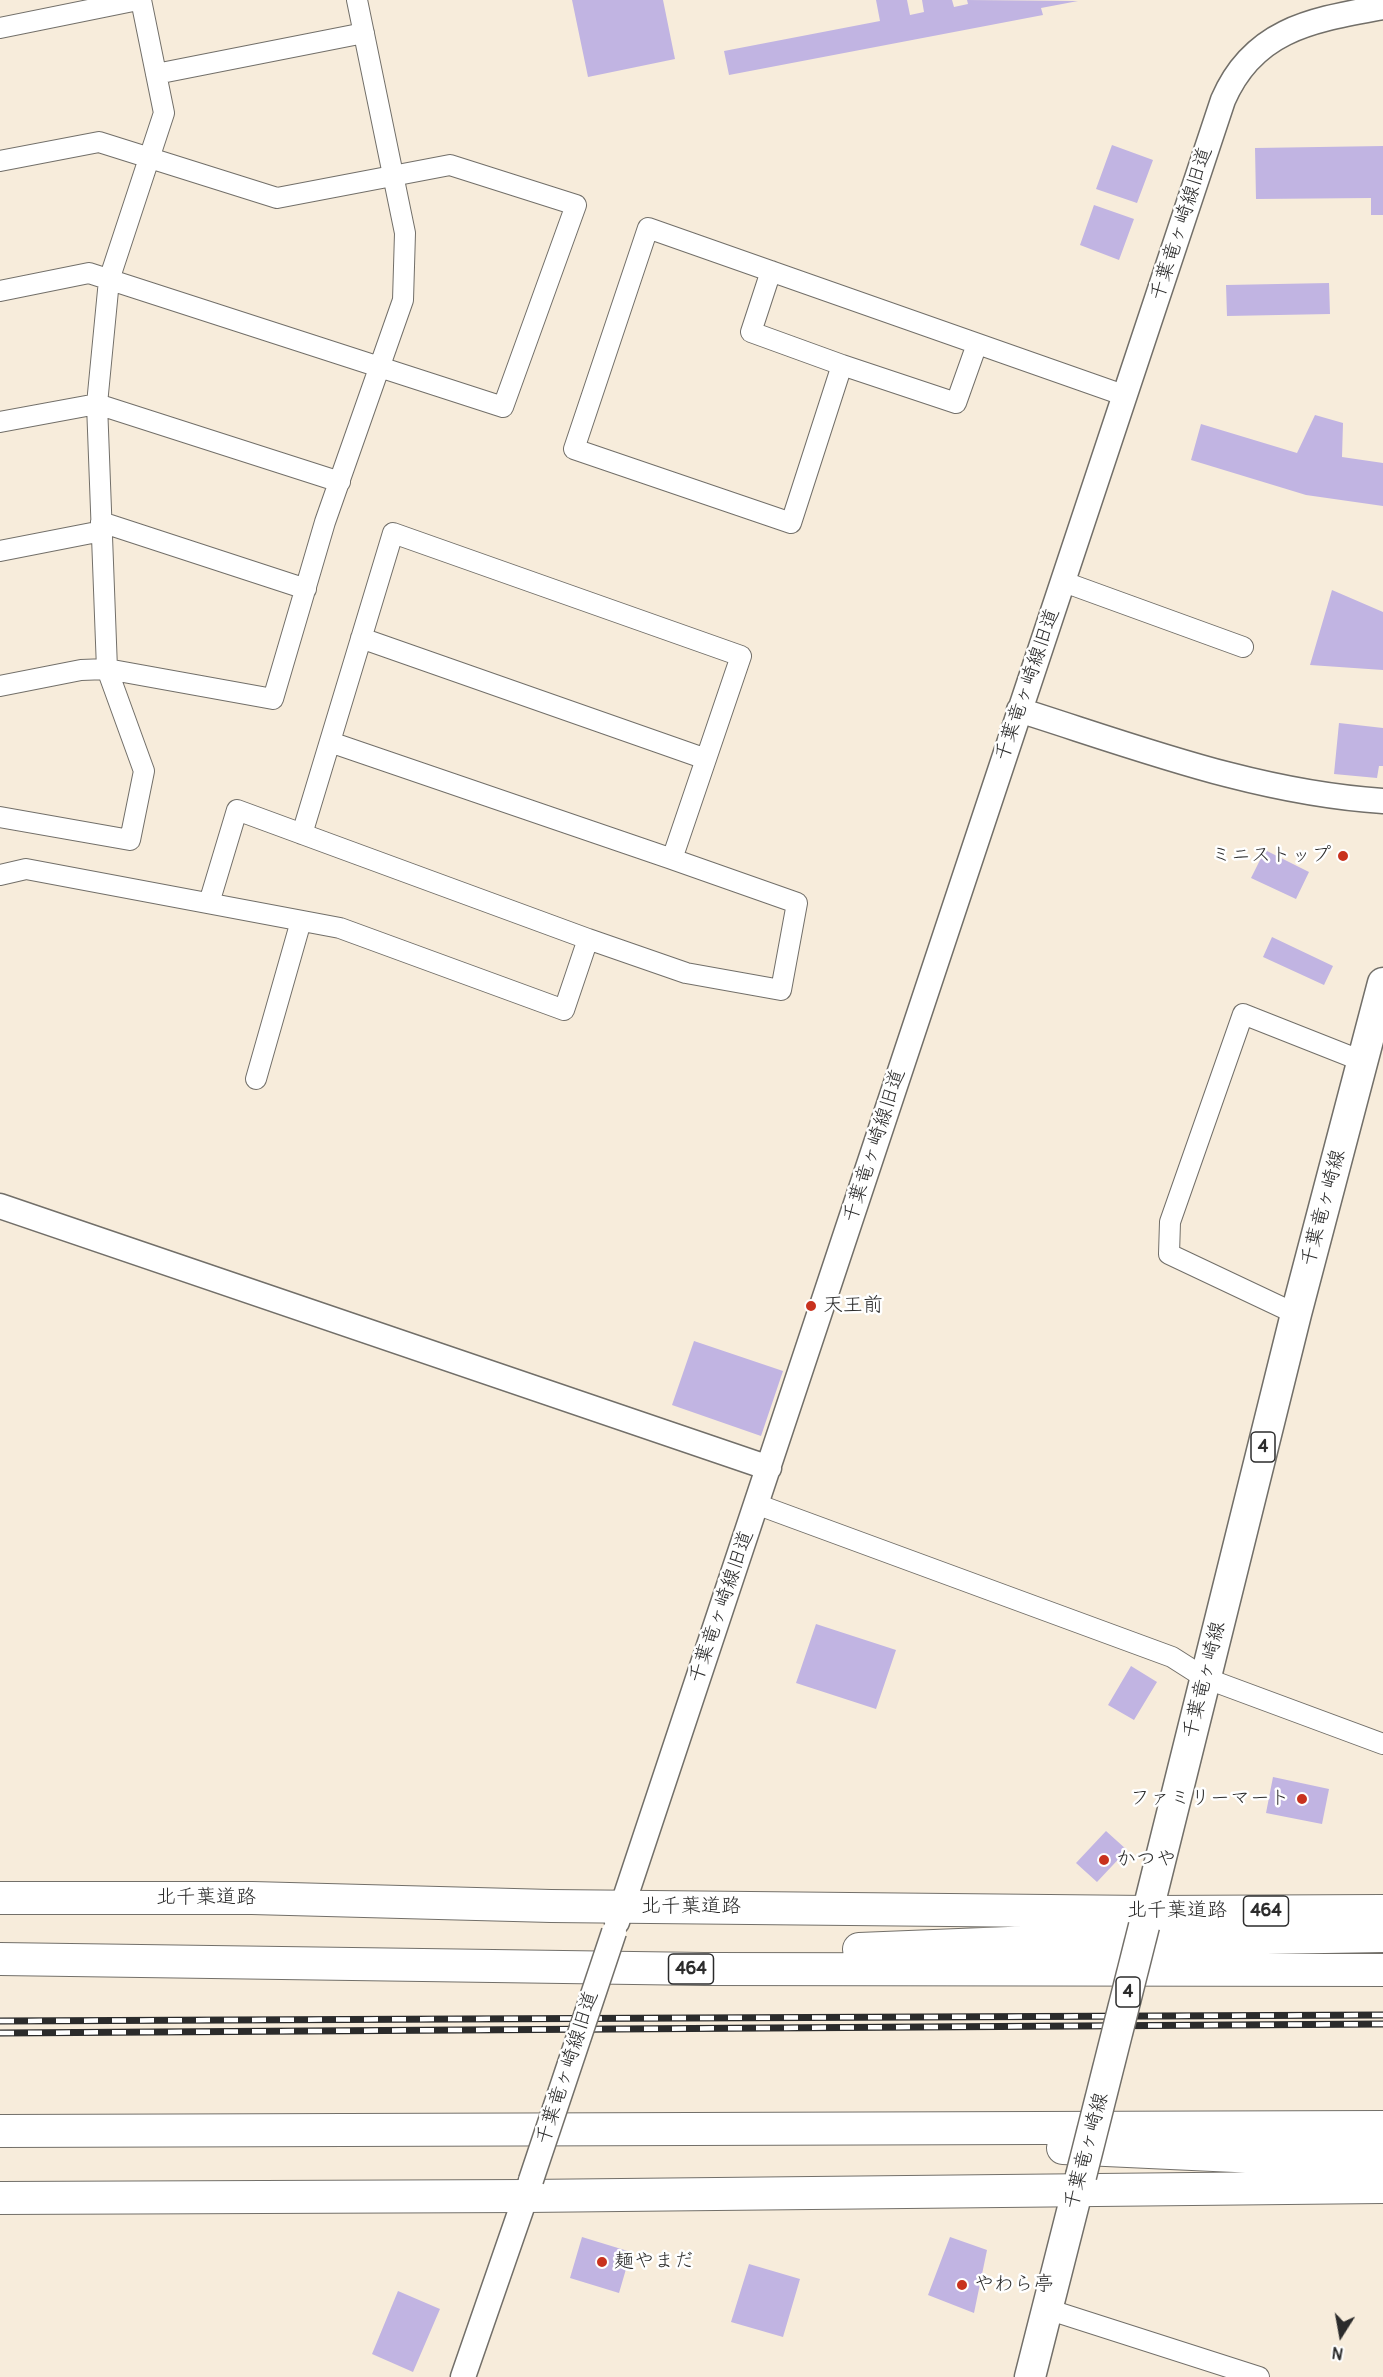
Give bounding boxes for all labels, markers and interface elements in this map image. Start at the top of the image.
street label: 千葉竜ヶ崎線旧道 [1146,144,1218,304]
street label: 千葉竜ヶ崎線旧道 [991,605,1065,765]
place label: ミニストップ [1211,844,1331,868]
marker: ミニストップ [1336,849,1350,863]
street label: 千葉竜ヶ崎線旧道 [839,1066,911,1226]
street label: 千葉竜ヶ崎線 [1297,1147,1351,1269]
place label: 天王前 [823,1294,883,1318]
marker: 天王前 [804,1299,818,1313]
road number: 4 [1251,1432,1275,1462]
street label: 千葉竜ヶ崎線旧道 [685,1527,759,1687]
street label: 千葉竜ヶ崎線 [1179,1619,1231,1741]
place label: ファミリーマート [1130,1787,1290,1811]
marker: ファミリーマート [1295,1792,1309,1806]
place label: かつや [1116,1848,1176,1872]
marker: かつや [1097,1853,1111,1867]
street label: 北千葉道路 [156,1886,256,1910]
street label: 北千葉道路 [641,1895,741,1919]
road number: 464 [1244,1896,1288,1926]
street label: 北千葉道路 [1127,1899,1227,1923]
road number: 464 [668,1954,714,1984]
road number: 4 [1116,1977,1140,2007]
street label: 千葉竜ヶ崎線旧道 [532,1988,604,2148]
street label: 千葉竜ヶ崎線 [1060,2090,1114,2212]
place label: 麺やまだ [614,2250,694,2274]
marker: 麺やまだ [595,2255,609,2269]
place label: やわら亭 [974,2273,1054,2297]
marker: やわら亭 [955,2278,969,2292]
north arrow [1311,2305,1371,2365]
text: N [1330,2342,1345,2364]

